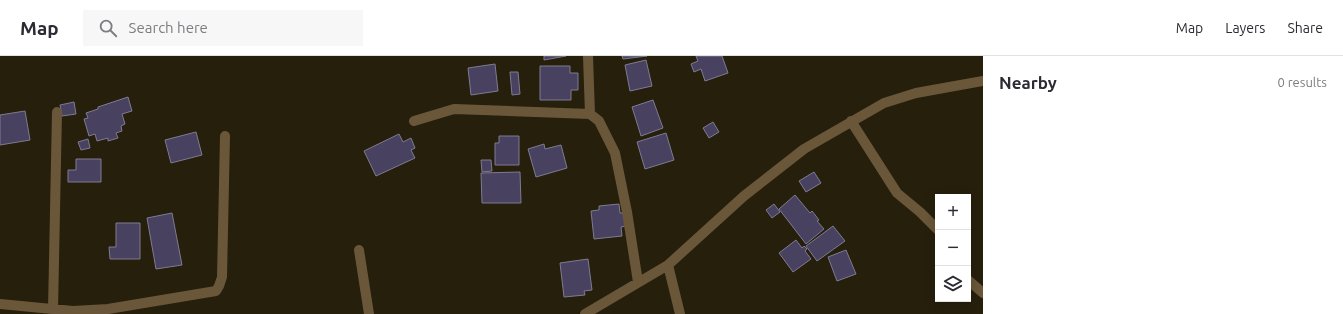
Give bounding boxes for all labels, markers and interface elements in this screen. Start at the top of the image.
search box [83,10,363,46]
text: Map [20,17,59,39]
icon: search [97,17,119,39]
text: Search here [129,19,208,36]
text: Map [1176,20,1203,36]
text: Layers [1225,20,1265,36]
text: Share [1287,20,1323,36]
text: Nearby [999,73,1057,92]
text: 0 results [1277,75,1327,89]
map controls [935,194,971,302]
button: + [935,194,971,230]
button: − [935,230,971,266]
button: layers [935,266,971,302]

